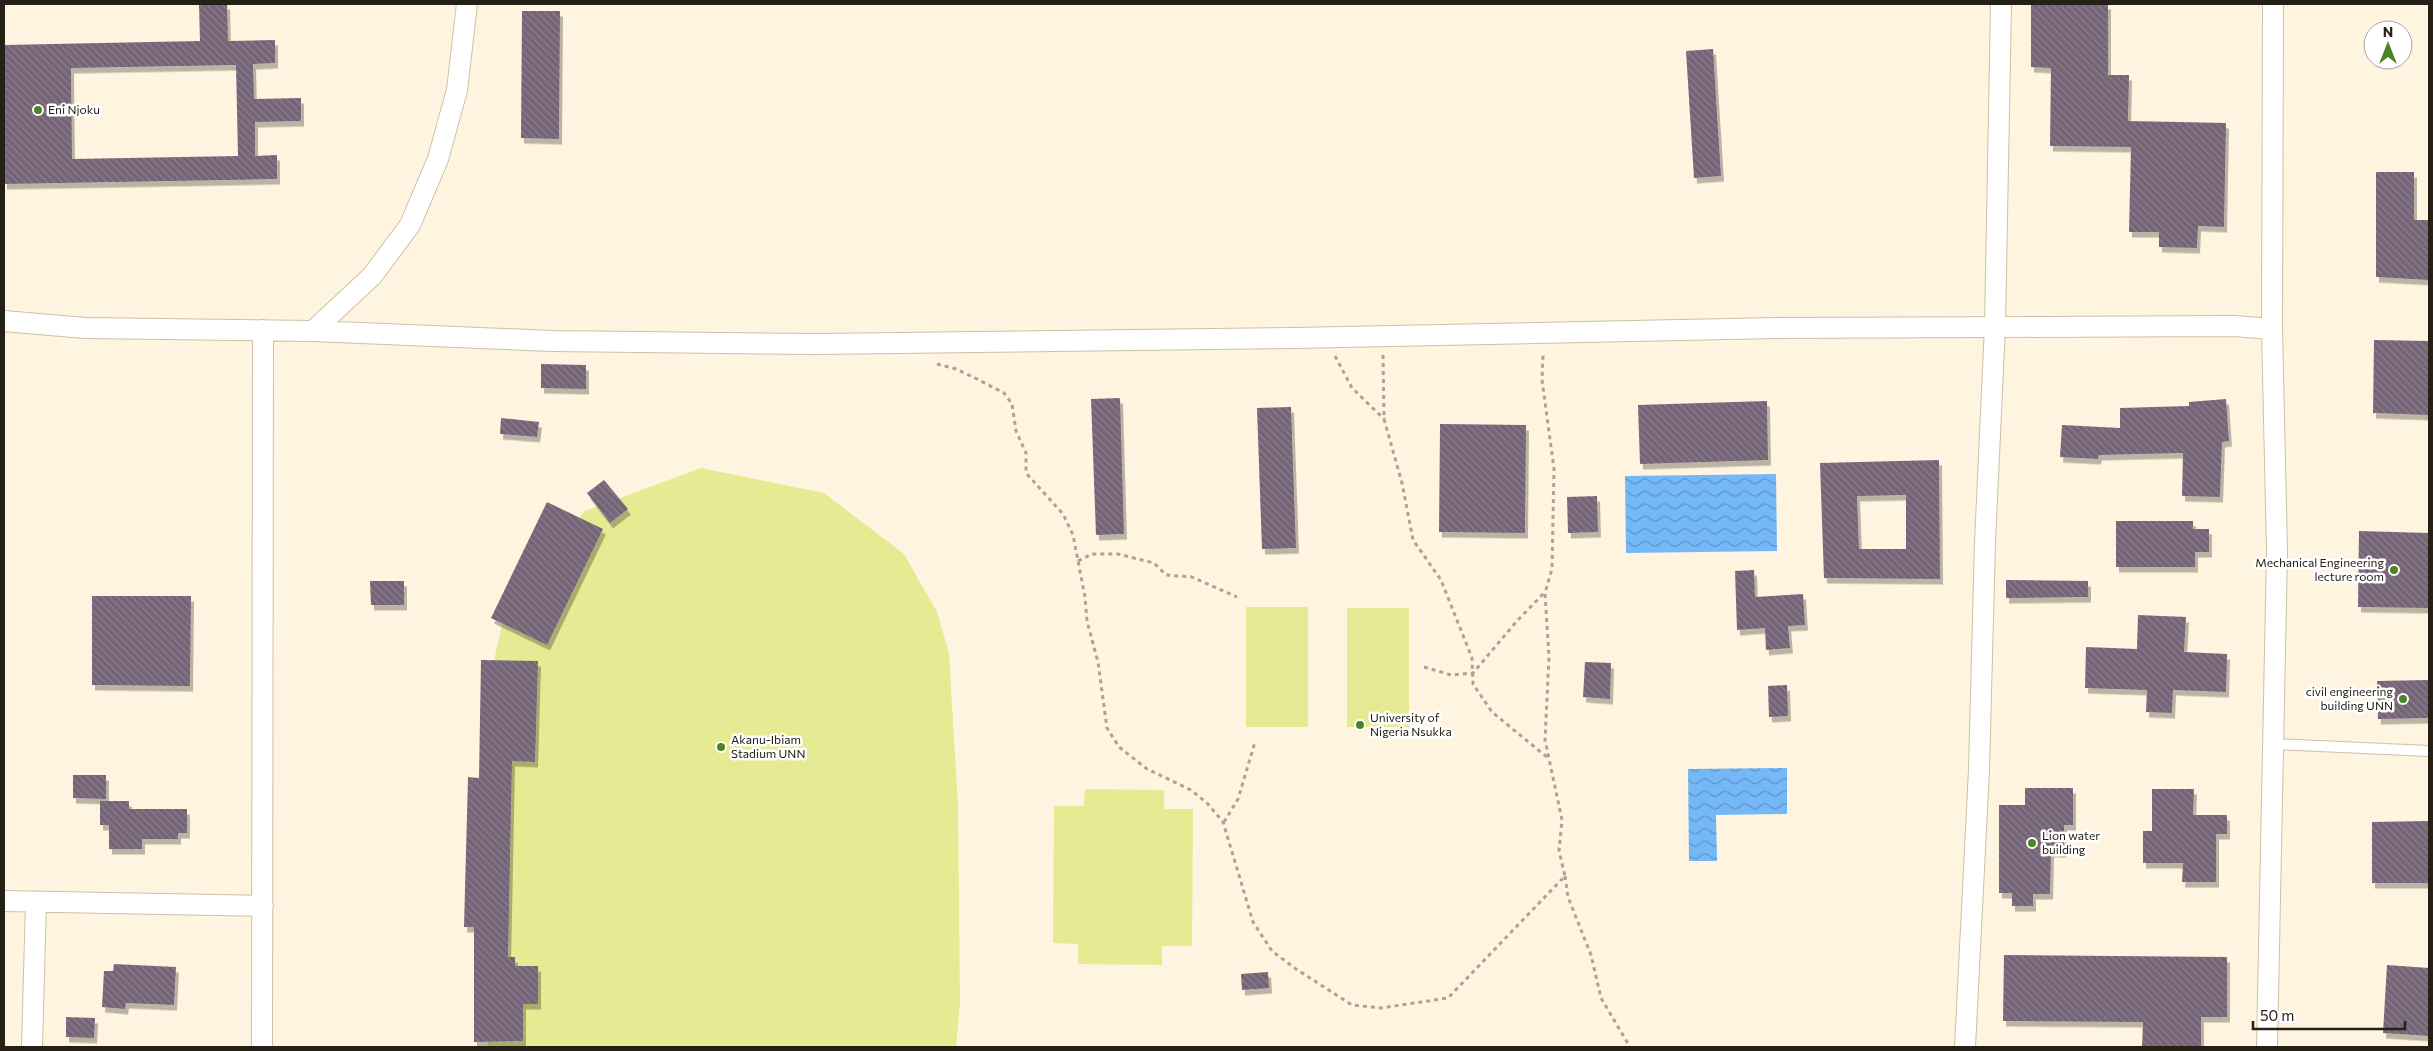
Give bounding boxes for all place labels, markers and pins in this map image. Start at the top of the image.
place label: Eni Njoku [48,102,100,116]
marker: Eni Njoku [32,104,44,116]
place label: Mechanical Engineering lecture room [2255,555,2384,583]
marker: Mechanical Engineering lecture room [2388,564,2400,576]
place label: civil engineering building UNN [2306,684,2393,712]
marker: civil engineering building UNN [2397,693,2409,705]
place label: University of Nigeria Nsukka [1370,710,1452,738]
marker: University of Nigeria Nsukka [1354,719,1366,731]
place label: Akanu-Ibiam Stadium UNN [731,732,805,760]
marker: Akanu-Ibiam Stadium UNN [715,741,727,753]
place label: Lion water building [2042,828,2100,856]
marker: Lion water building [2026,837,2038,849]

